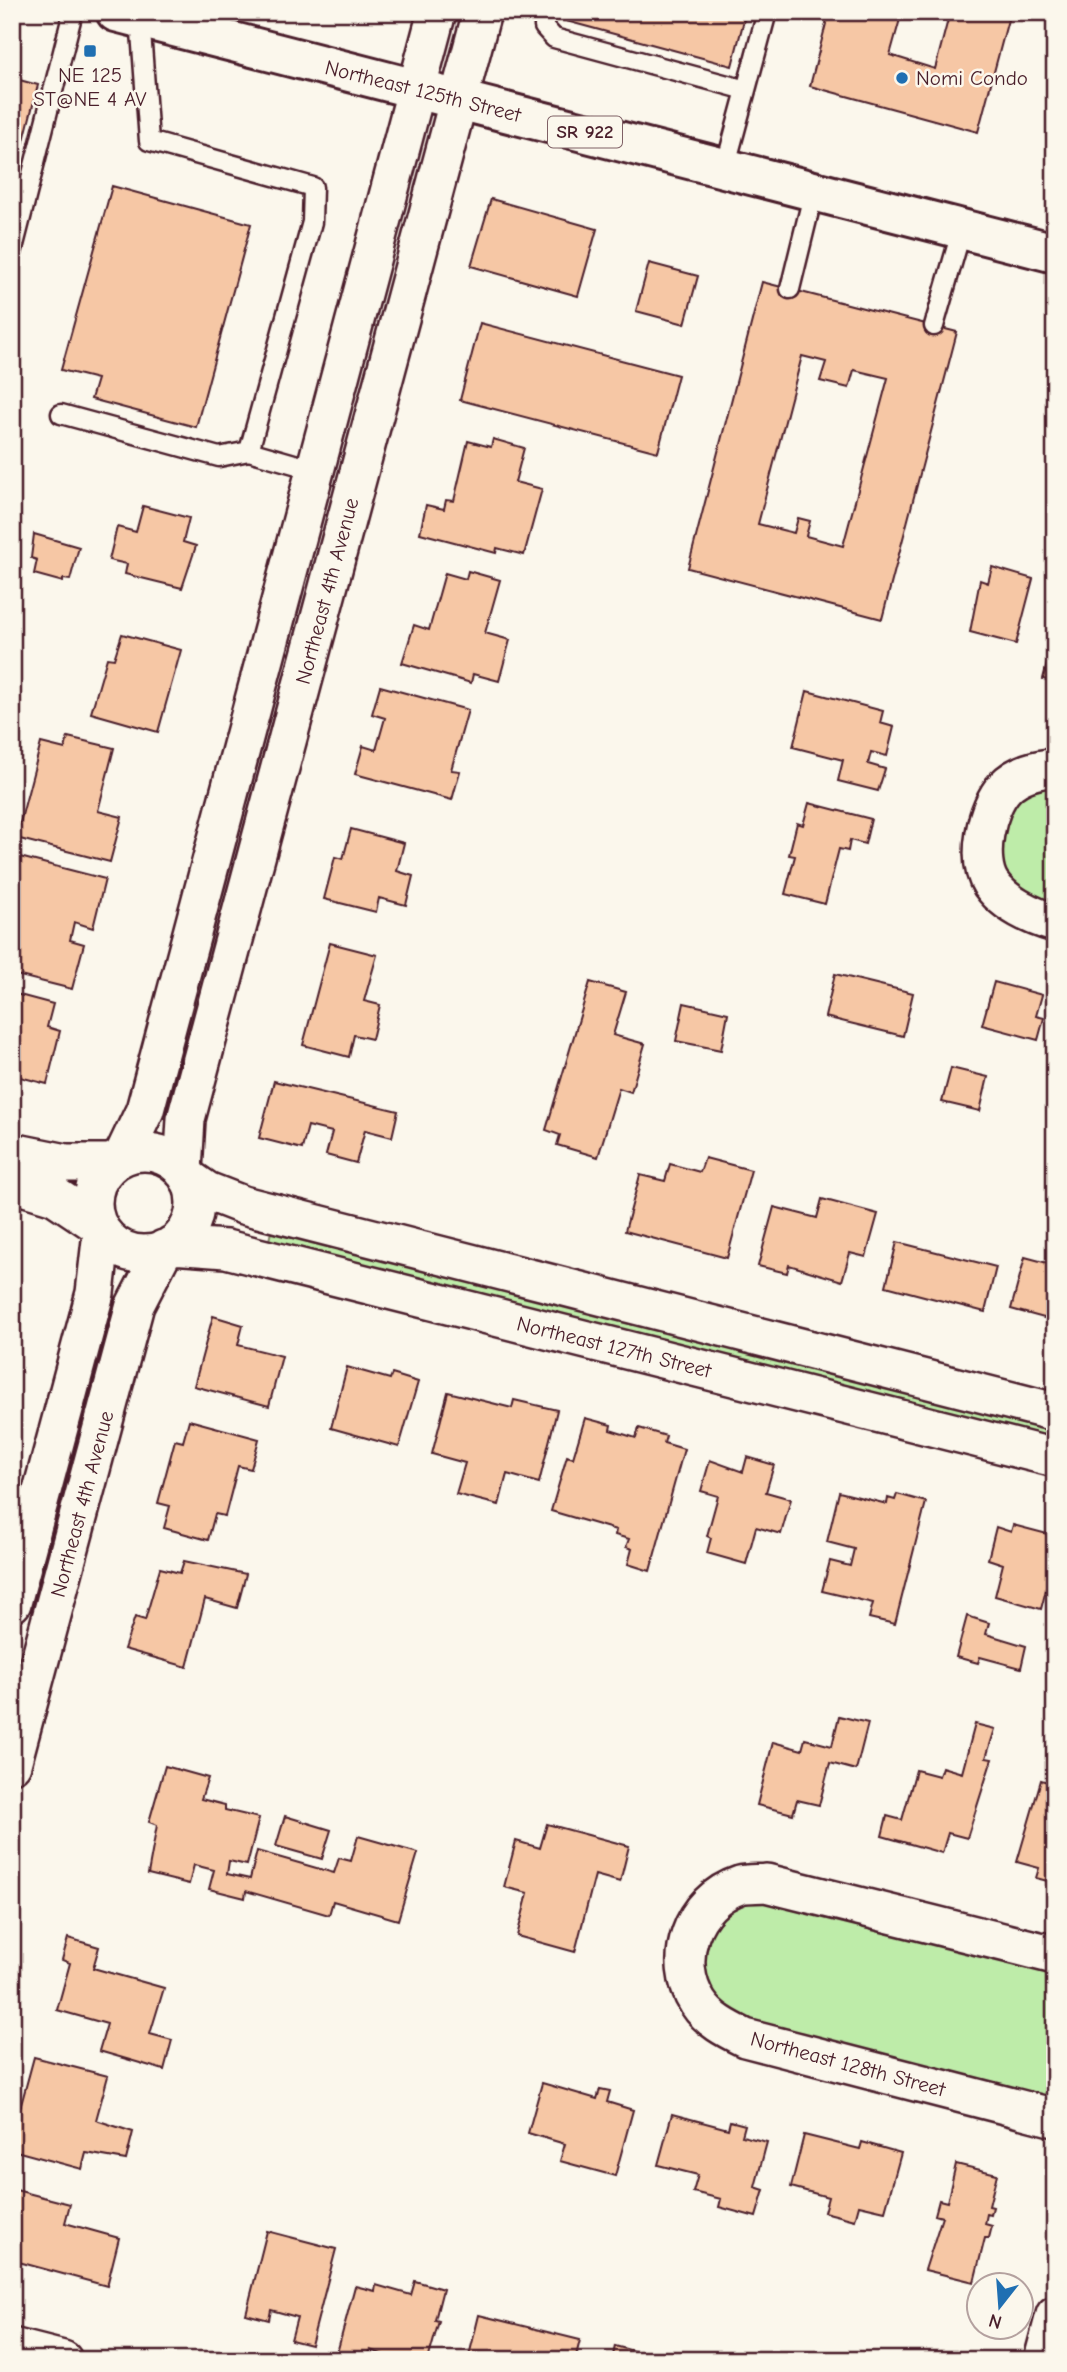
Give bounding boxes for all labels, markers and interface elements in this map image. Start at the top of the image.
marker: NE 125 ST@NE 4 AV [82,43,98,59]
street label: Northeast 125th Street [322,55,524,127]
place label: NE 125 ST@NE 4 AV [33,63,147,111]
place label: Nomi Condo [916,66,1028,90]
marker: Nomi Condo [894,70,910,86]
road number: SR 922 [548,116,622,148]
street label: Northeast 4th Avenue [291,495,363,687]
street label: Northeast 127th Street [514,1311,715,1383]
street label: Northeast 4th Avenue [46,1408,118,1600]
street label: Northeast 128th Street [748,2026,949,2102]
north arrow [965,2270,1036,2340]
text: N [986,2309,1004,2334]

